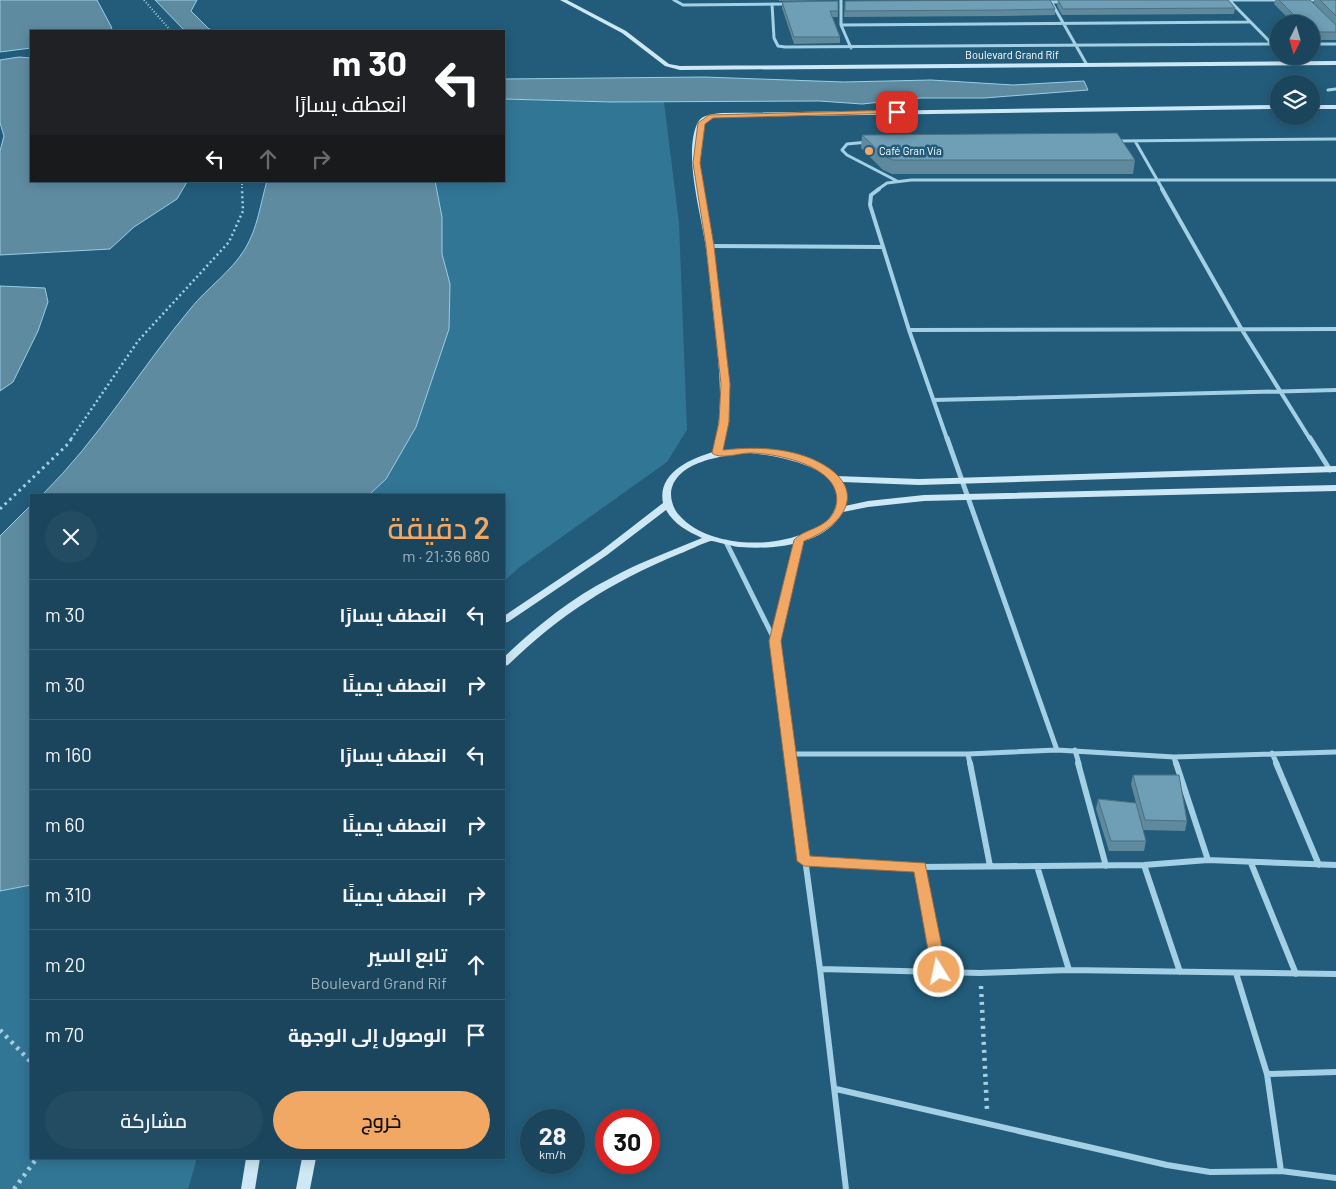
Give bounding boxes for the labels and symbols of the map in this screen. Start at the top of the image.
north arrow [1270,15,1320,65]
street label: Boulevard Grand Rif [965,48,1059,61]
pin [876,91,918,133]
place label: Café Gran Vía [879,144,942,157]
marker: Café Gran Vía [863,145,875,157]
position arrow [912,945,964,997]
speed limit sign: 30 [595,1109,660,1174]

